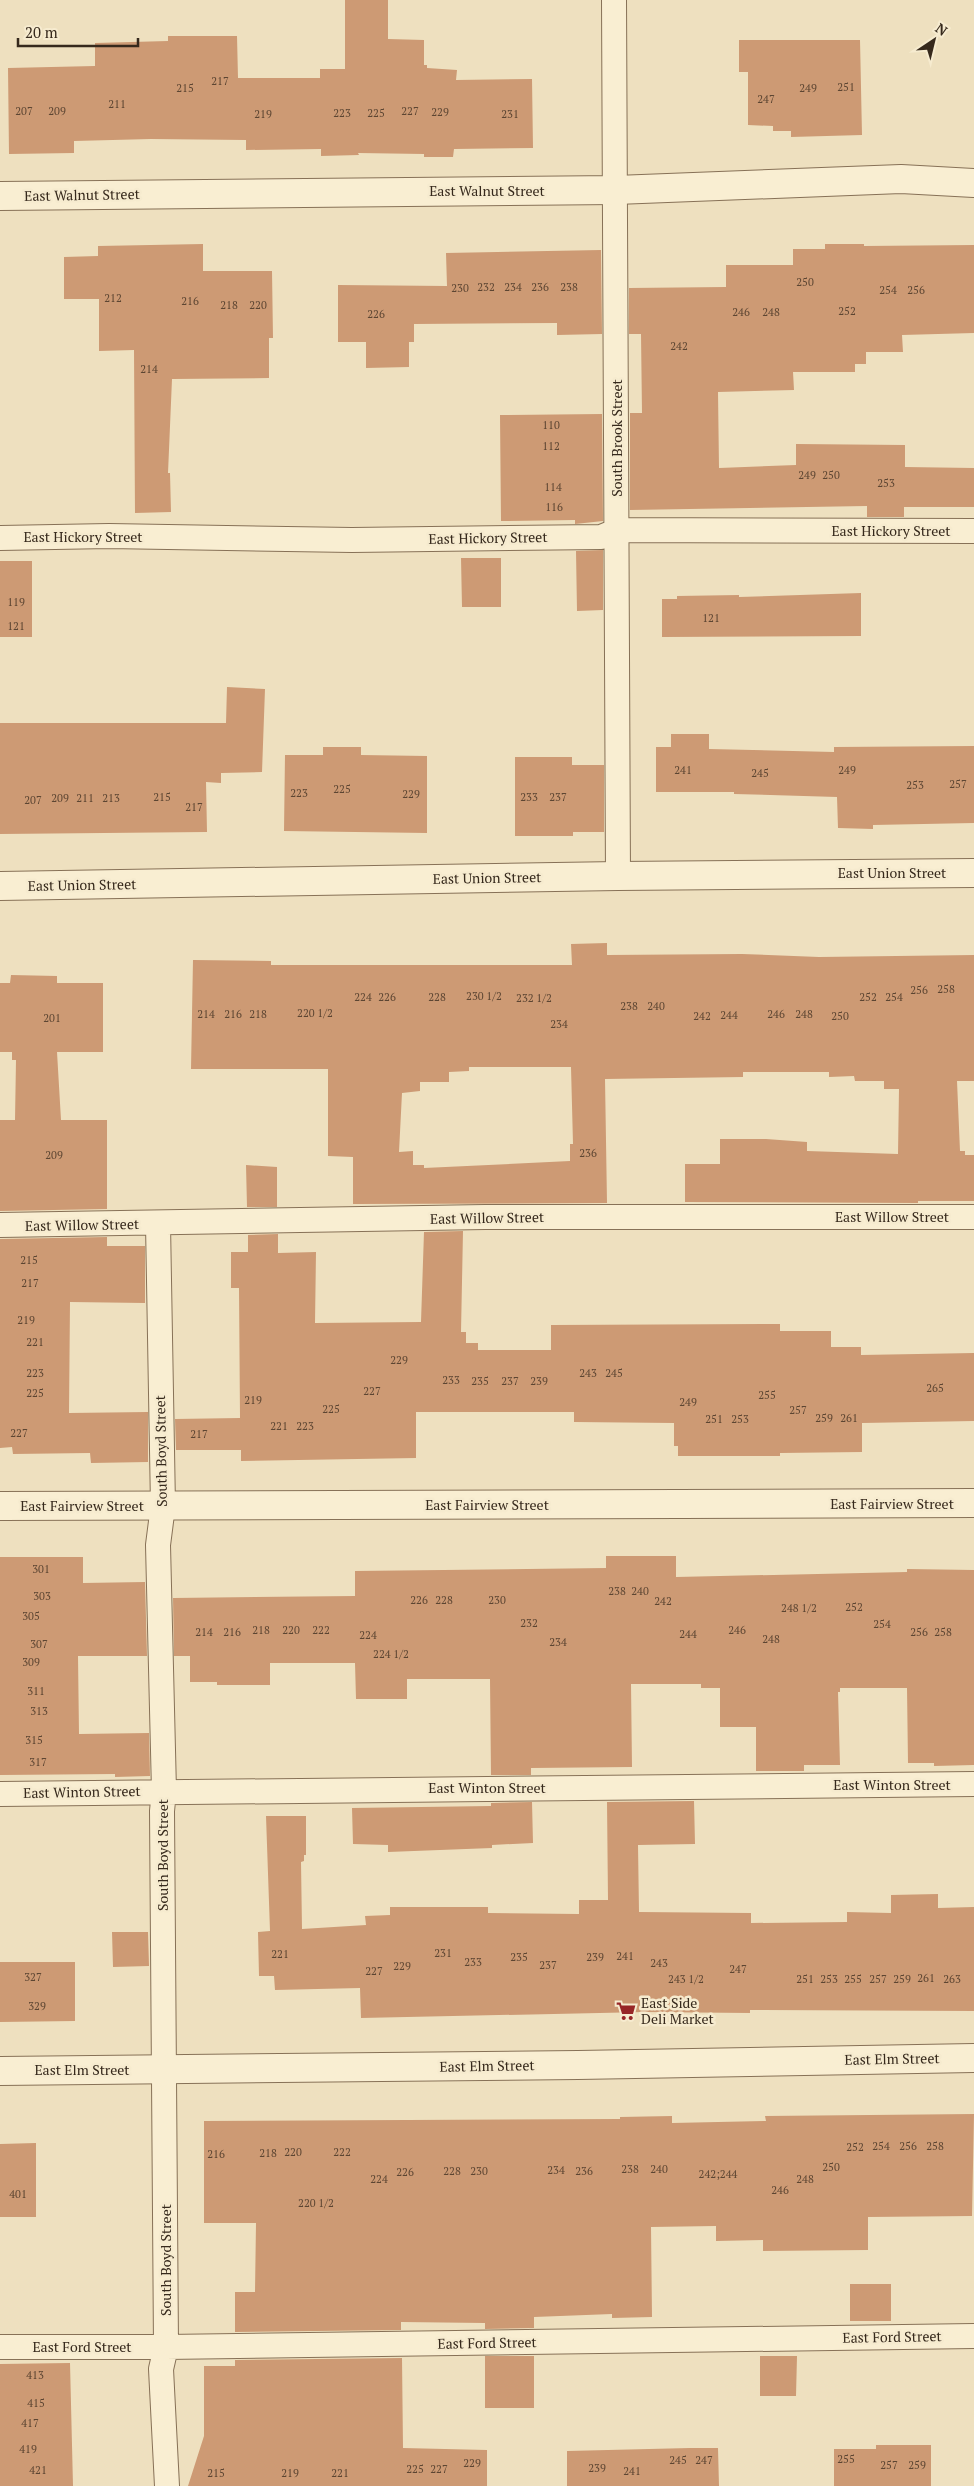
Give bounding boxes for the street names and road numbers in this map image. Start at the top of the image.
street label: East Walnut Street [429,181,546,200]
street label: East Walnut Street [24,184,141,205]
street label: South Brook Street [607,378,626,497]
street label: East Hickory Street [831,521,951,540]
street label: East Hickory Street [23,527,143,546]
street label: East Hickory Street [428,527,548,548]
street label: East Union Street [838,863,947,882]
street label: East Union Street [433,867,542,888]
street label: East Union Street [28,874,137,895]
street label: East Willow Street [430,1207,545,1228]
street label: East Willow Street [835,1207,950,1226]
street label: East Willow Street [25,1214,140,1235]
street label: South Boyd Street [150,1394,171,1507]
street label: East Fairview Street [830,1494,955,1513]
street label: East Fairview Street [425,1495,550,1514]
street label: East Fairview Street [20,1496,145,1515]
street label: East Winton Street [833,1775,952,1794]
street label: East Winton Street [428,1778,547,1797]
street label: East Winton Street [23,1781,142,1802]
street label: South Boyd Street [153,1798,172,1911]
street label: East Elm Street [844,2048,940,2069]
street label: East Elm Street [439,2055,535,2076]
street label: East Elm Street [34,2060,130,2079]
street label: South Boyd Street [156,2203,175,2316]
street label: East Ford Street [842,2326,943,2347]
street label: East Ford Street [437,2332,538,2353]
street label: East Ford Street [32,2337,132,2356]

